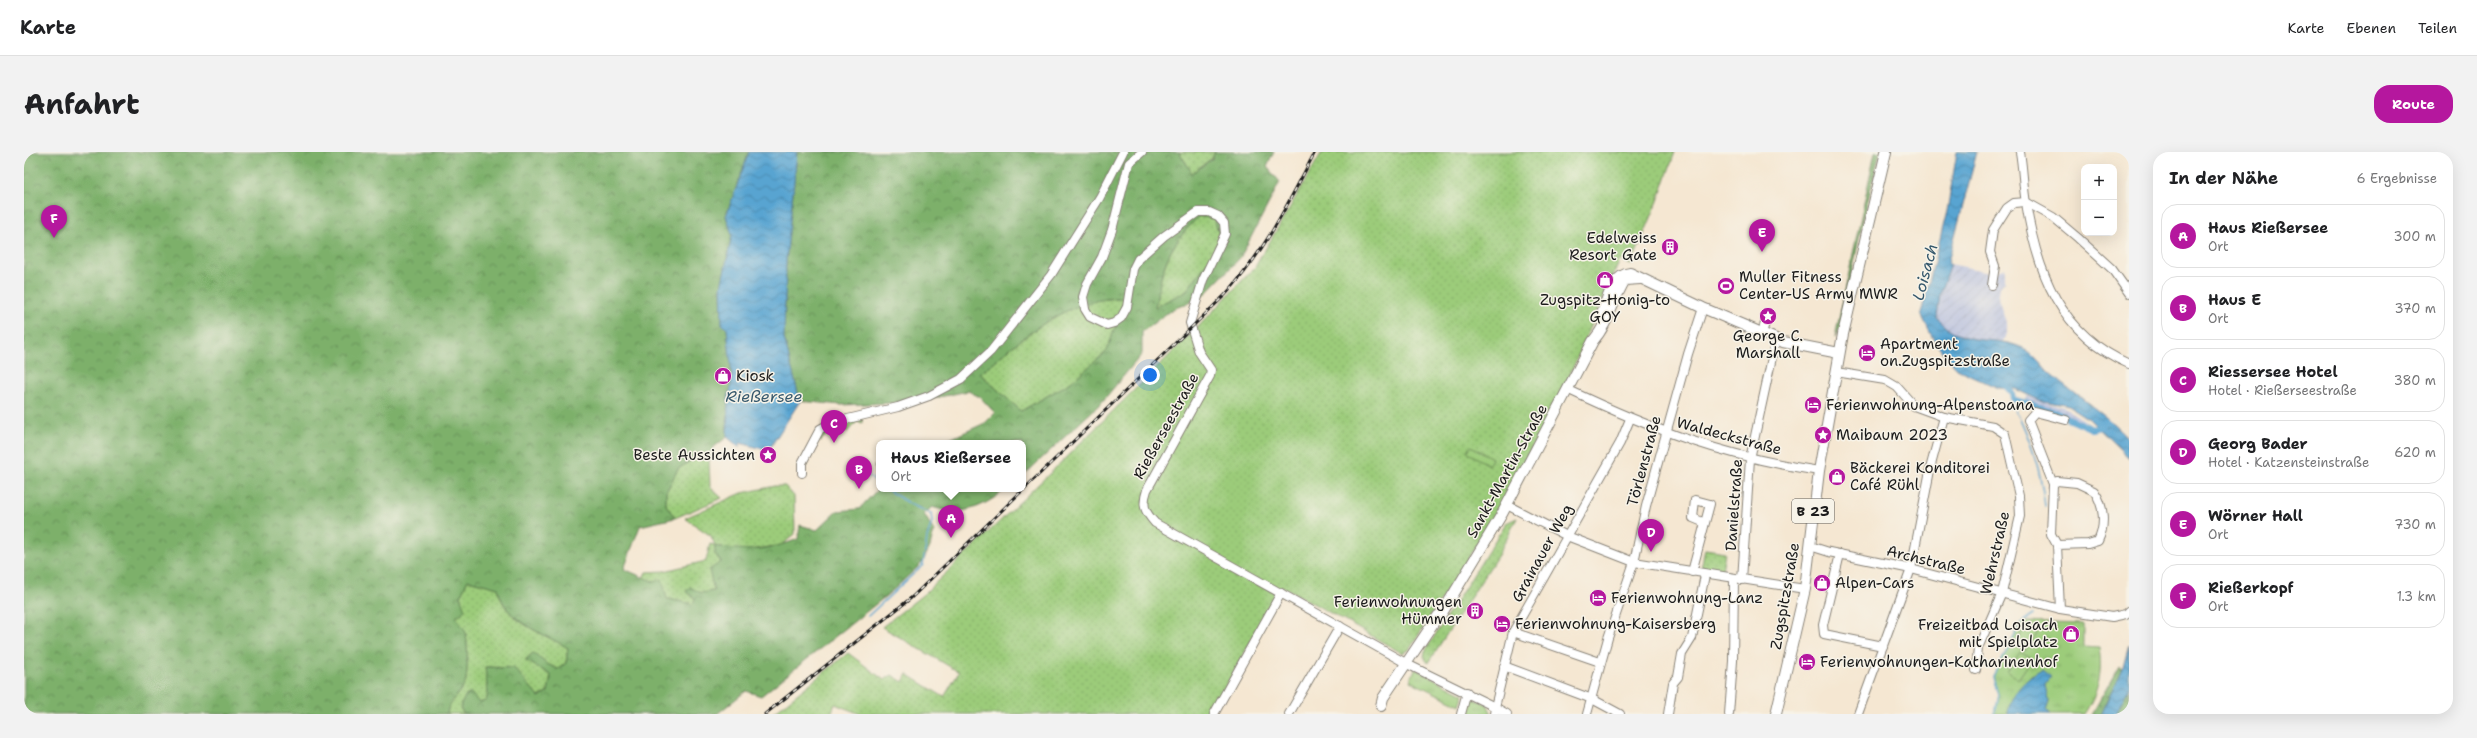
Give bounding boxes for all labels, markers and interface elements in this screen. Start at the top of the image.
text: Karte [20,15,76,40]
text: Karte [2288,19,2325,37]
text: Ebenen [2347,19,2396,37]
text: Teilen [2418,19,2457,37]
text: Anfahrt [24,85,140,123]
button: Route [2374,85,2453,123]
map controls [2081,164,2117,236]
button: + [2081,164,2117,200]
text: In der Nähe [2169,167,2278,189]
text: 6 Ergebnisse [2357,170,2437,187]
button: − [2081,200,2117,236]
pin: F [41,205,67,238]
text: Haus Rießersee [2208,218,2328,238]
pin: E [1749,219,1775,252]
place label: Edelweiss Resort Gate [1569,228,1657,265]
text: A [2178,228,2188,245]
text: 300 m [2393,228,2436,245]
building icon: Edelweiss Resort Gate [1660,237,1680,257]
text: Ort [2208,238,2229,255]
water label: Loisach [1907,241,1943,303]
place label: Muller Fitness Center-US Army MWR [1739,267,1898,304]
shop icon: Zugspitz-Honig-to GOY [1595,270,1615,290]
sports icon: Muller Fitness Center-US Army MWR [1716,276,1736,296]
place label: Zugspitz-Honig-to GOY [1540,290,1670,327]
text: Haus E [2208,290,2261,310]
text: B [2179,300,2187,317]
text: 370 m [2394,300,2436,317]
place icon: George C. Marshall [1758,306,1778,326]
text: Ort [2208,310,2229,327]
place label: George C. Marshall [1733,326,1803,363]
place label: Apartment on.Zugspitzstraße [1880,334,2010,371]
hotel icon: Apartment on.Zugspitzstraße [1857,343,1877,363]
text: Riessersee Hotel [2208,362,2338,382]
your location [1140,365,1160,385]
shop icon: Kiosk [713,366,733,386]
place label: Kiosk [736,366,774,386]
street label: Rießerseestraße [1129,369,1203,483]
text: C [2179,372,2187,389]
text: 380 m [2394,372,2436,389]
text: Hotel · Rießerseestraße [2208,382,2357,399]
water label: Rießersee [725,386,803,407]
hotel icon: Ferienwohnung-Alpenstoana [1803,395,1823,415]
place label: Ferienwohnung-Alpenstoana [1826,395,2035,415]
street label: Sankt-Martin-Straße [1462,401,1552,541]
pin: C [821,410,847,443]
street label: Waldeckstraße [1674,412,1784,460]
street label: Törlenstraße [1622,413,1666,509]
place icon: Maibaum 2023 [1813,425,1833,445]
place label: Maibaum 2023 [1836,425,1948,445]
text: Georg Bader [2208,434,2308,454]
popup [876,440,1026,492]
text: D [2178,444,2188,461]
text: 620 m [2394,444,2436,461]
place label: Beste Aussichten [634,445,755,465]
place icon: Beste Aussichten [758,445,778,465]
text: Haus Rießersee [891,448,1011,468]
text: Hotel · Katzensteinstraße [2208,454,2369,471]
pin: B [846,456,872,489]
street label: Danielstraße [1721,458,1747,552]
place label: Bäckerei Konditorei Café Rühl [1850,458,1990,495]
shop icon: Bäckerei Konditorei Café Rühl [1827,467,1847,487]
text: Ort [891,468,912,485]
road number: B 23 [1792,499,1834,523]
street label: Grainauer Weg [1507,500,1577,606]
pin: A [938,505,964,538]
text: Wörner Hall [2208,506,2303,526]
street label: Wehrstraße [1976,509,2014,597]
text: E [2179,516,2187,533]
text: 730 m [2394,516,2436,533]
pin: D [1638,519,1664,552]
text: Ort [2208,526,2229,543]
street label: Zugspitzstraße [1766,541,1804,651]
street label: Archstraße [1884,541,1968,579]
shop icon: Alpen-Cars [1812,573,1832,593]
place label: Alpen-Cars [1835,573,1914,593]
text: Rießerkopf [2208,578,2294,598]
hotel icon: Ferienwohnung-Lanz [1588,588,1608,608]
place label: Ferienwohnung-Lanz [1611,588,1763,608]
text: F [2179,588,2187,605]
text: 1.3 km [2397,588,2436,605]
place label: Ferienwohnungen Hümmer [1334,592,1462,629]
text: Ort [2208,598,2229,615]
building icon: Ferienwohnungen Hümmer [1465,601,1485,621]
hotel icon: Ferienwohnung-Kaisersberg [1492,614,1512,634]
place label: Ferienwohnung-Kaisersberg [1515,614,1716,634]
place label: Freizeitbad Loisach mit Spielplatz [1918,615,2058,652]
shop icon: Freizeitbad Loisach mit Spielplatz [2061,624,2081,644]
hotel icon: Ferienwohnungen-Katharinenhof [1797,652,1817,672]
place label: Ferienwohnungen-Katharinenhof [1820,652,2059,672]

